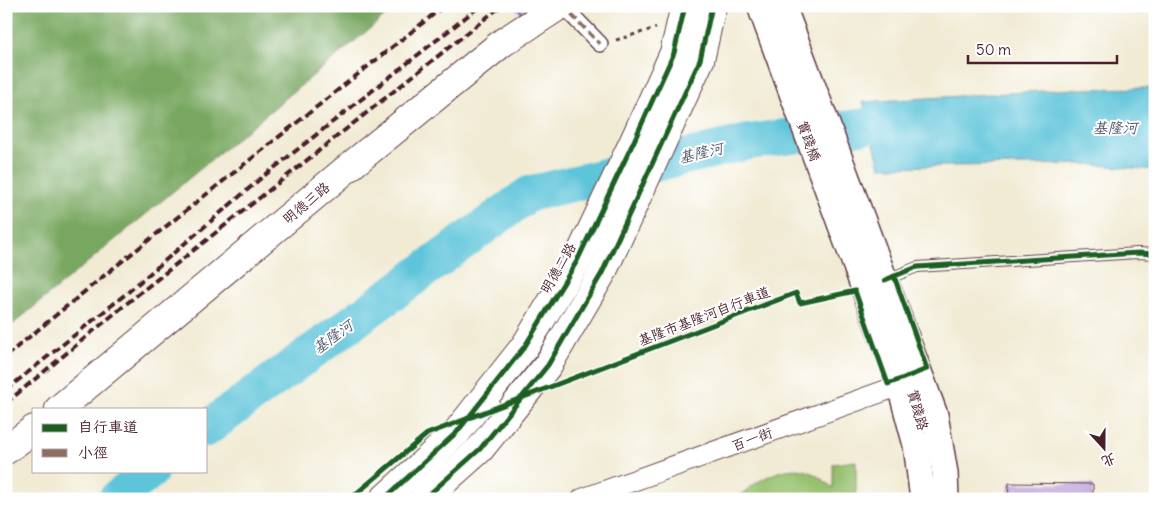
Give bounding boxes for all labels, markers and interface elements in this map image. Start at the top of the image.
scale bar [968,32,1117,64]
text: 50 m [976,40,1011,59]
street label: 實踐橋 [793,118,825,164]
water label: 基隆河 [1092,118,1140,137]
water label: 基隆河 [677,138,728,167]
street label: 明德三路 [279,178,333,228]
street label: 明德二路 [536,239,580,297]
street label: 基隆市基隆河自行車道 [635,283,773,349]
water label: 基隆河 [309,314,359,358]
street label: 實踐路 [904,387,932,433]
legend [32,408,208,472]
text: 自行車道 [78,417,138,436]
north arrow [1078,422,1128,472]
street label: 百一街 [729,423,775,455]
text: 小徑 [78,443,108,462]
text: 北 [1099,449,1118,471]

